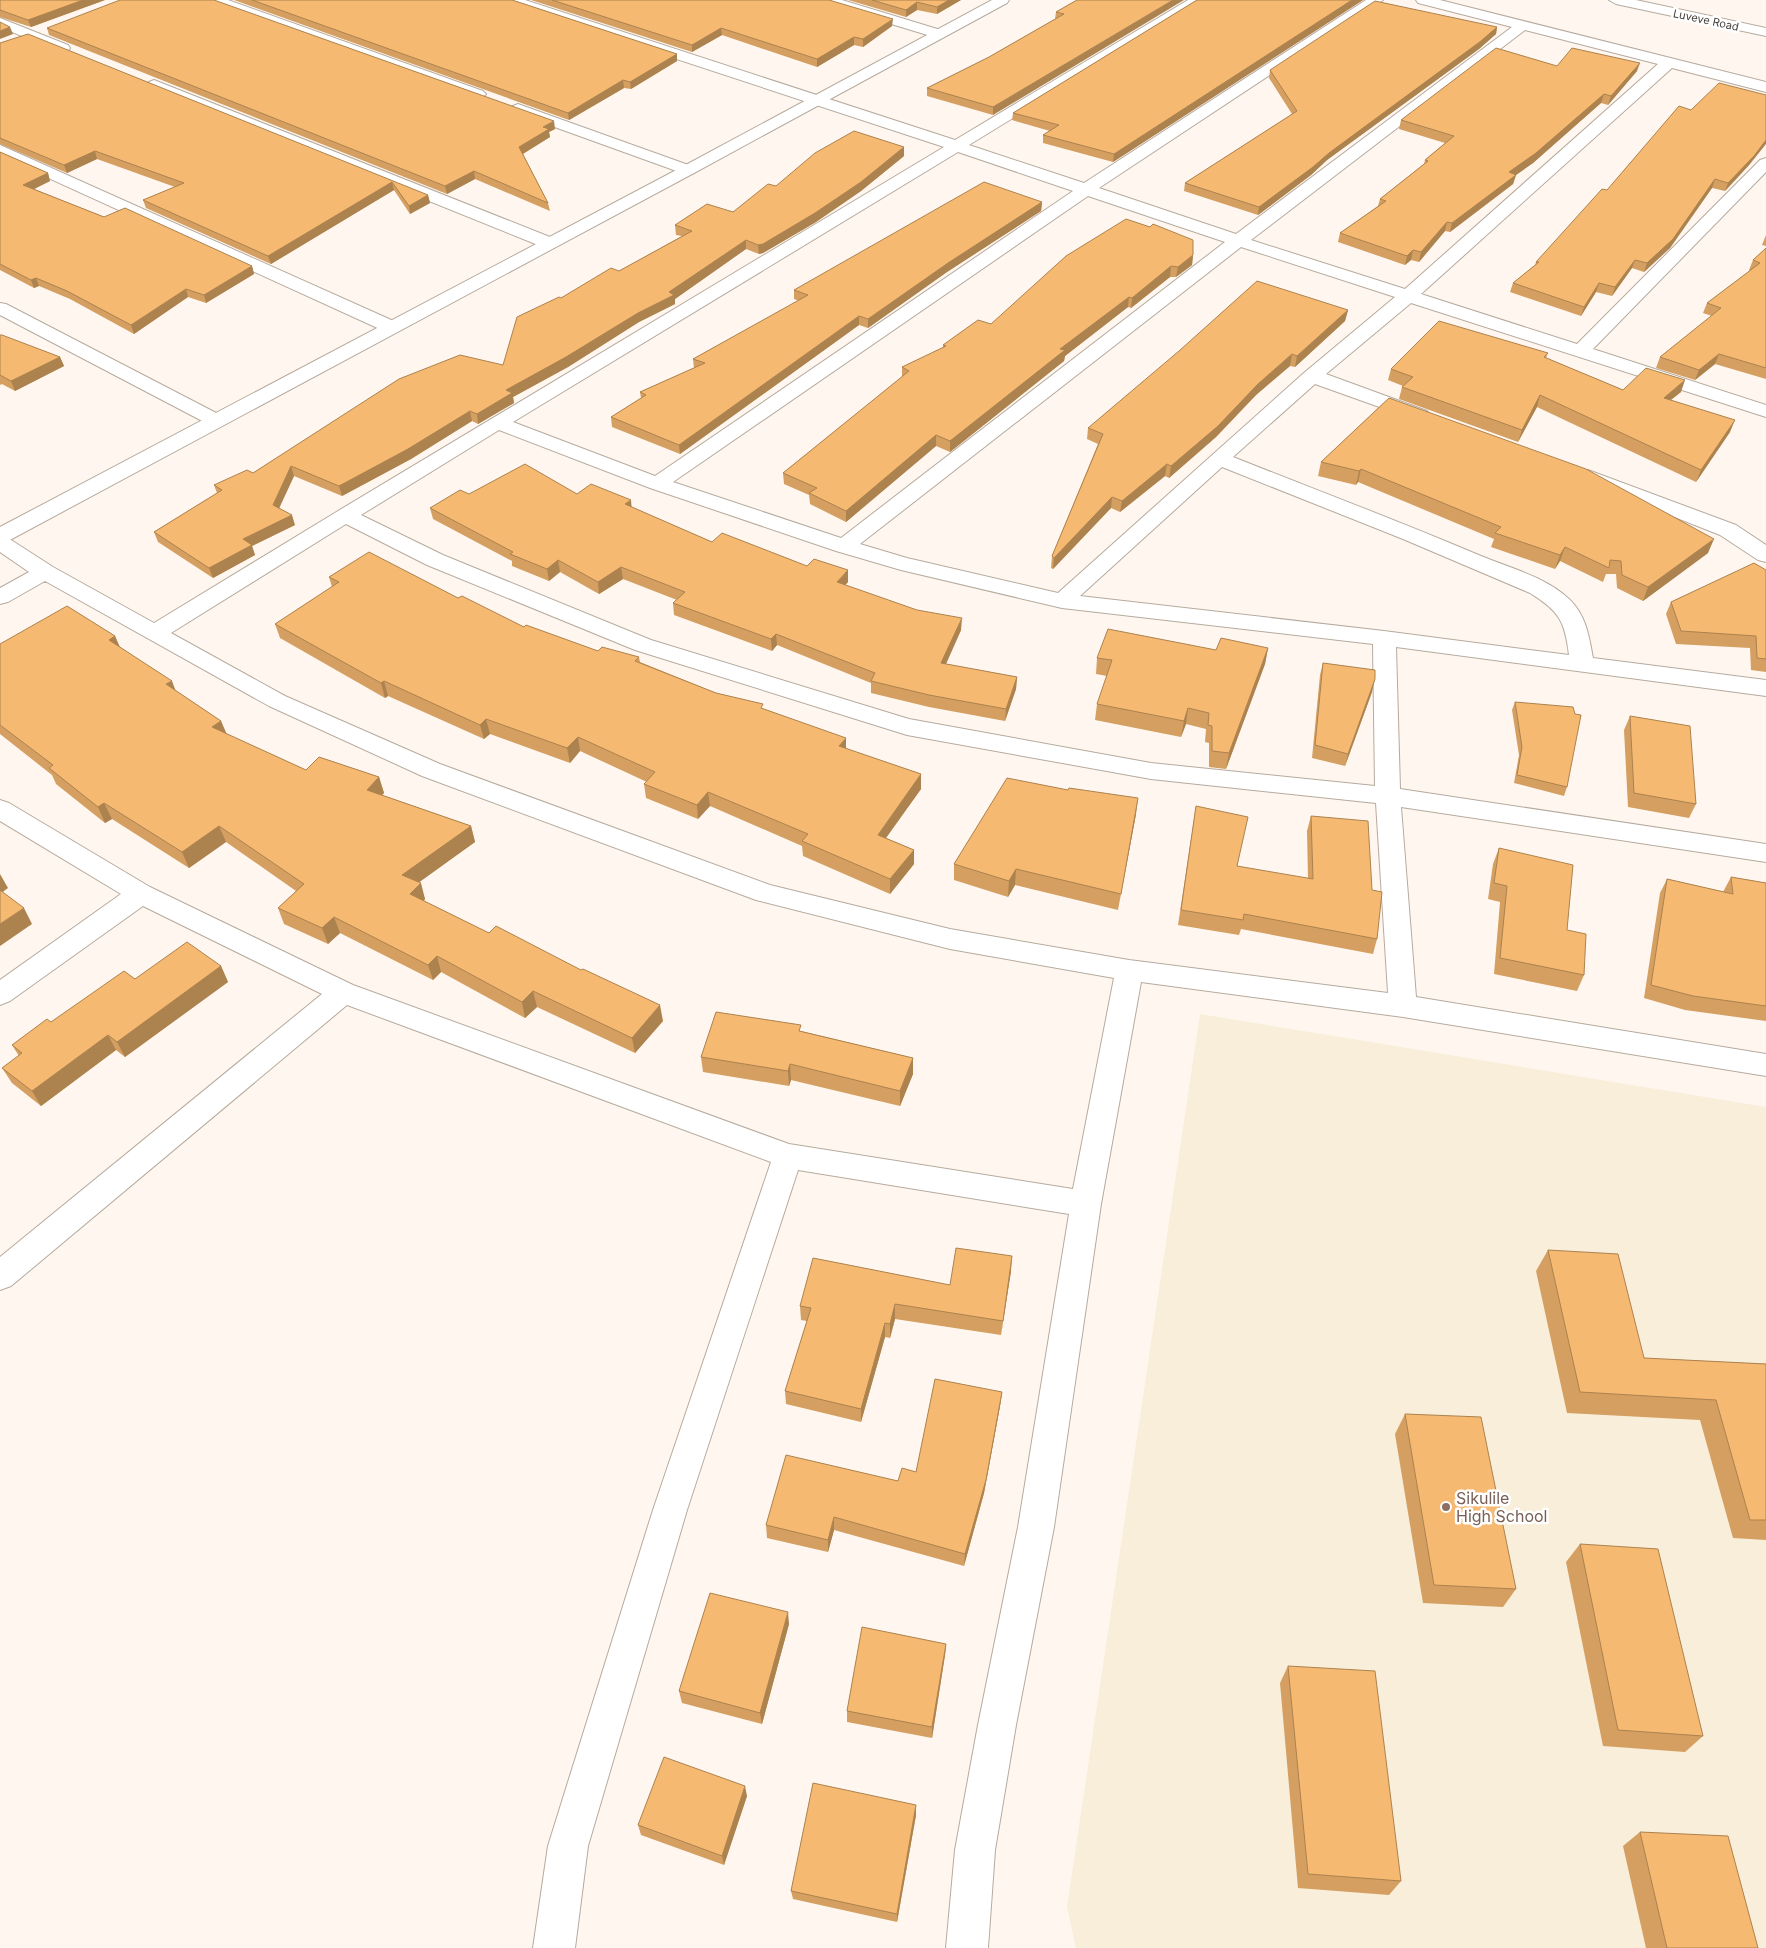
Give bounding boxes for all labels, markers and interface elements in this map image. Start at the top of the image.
street label: Luveve Road [1672,6,1740,34]
place label: Sikulile High School [1456,1488,1547,1526]
marker: Sikulile High School [1440,1501,1452,1513]

